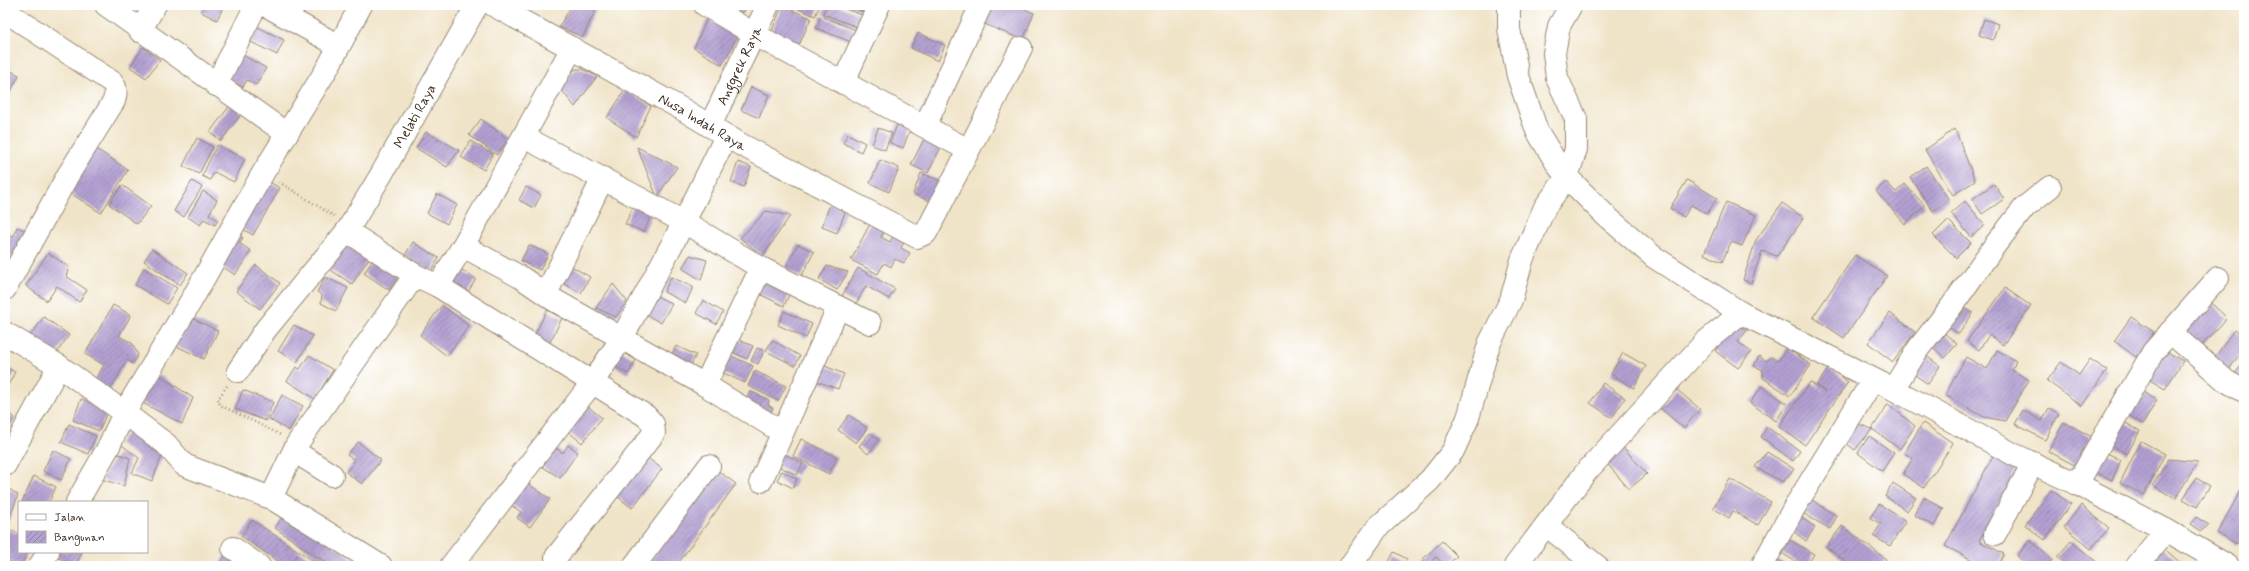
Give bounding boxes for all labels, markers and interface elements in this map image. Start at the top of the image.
street label: Anggrek Raya [713,23,767,108]
street label: Melati Raya [390,81,441,152]
street label: Nusa Indah Raya [655,90,750,156]
legend [18,501,148,553]
text: Jalan [54,510,86,526]
text: Bangunan [54,530,105,546]

